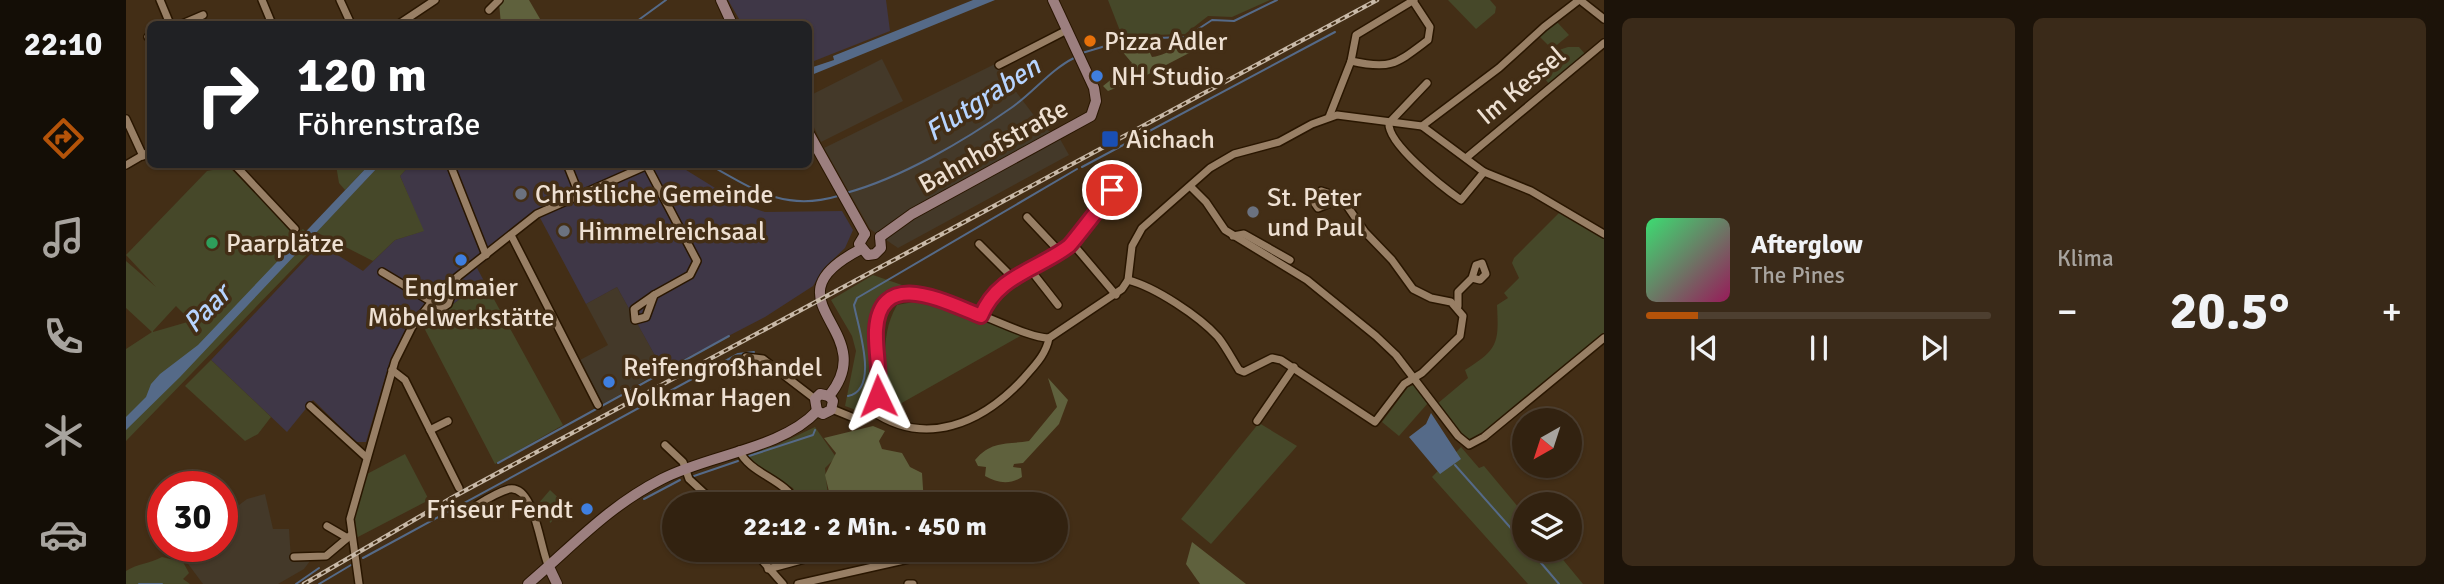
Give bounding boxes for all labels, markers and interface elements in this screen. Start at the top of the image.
text: 22:10 [24,25,102,64]
place label: Pizza Adler [1104,26,1228,58]
marker: Pizza Adler [1082,33,1098,49]
street label: Im Kessel [1471,40,1572,132]
text: 120 m [297,45,427,105]
icon: right [182,49,273,140]
water label: Flutgraben [919,49,1047,149]
place label: NH Studio [1111,61,1224,93]
marker: NH Studio [1089,68,1105,84]
street label: Bahnhofstraße [913,93,1074,201]
text: Föhrenstraße [297,105,481,144]
icon: directions [39,114,88,163]
place label: Aichach [1126,124,1215,156]
marker: Aichach [1100,129,1120,149]
pin [1082,160,1142,220]
icon: arrive [1093,171,1131,209]
place label: Christliche Gemeinde [535,179,774,211]
place label: St. Peter und Paul [1267,182,1364,244]
marker: Christliche Gemeinde [513,186,529,202]
marker: St. Peter und Paul [1245,204,1261,220]
icon: music [39,213,88,262]
place label: Himmelreichsaal [578,216,766,248]
marker: Himmelreichsaal [556,223,572,239]
place label: Paarplätze [226,228,344,260]
text: Afterglow [1751,229,1863,261]
marker: Paarplätze [204,235,220,251]
text: Klima [2057,244,2114,273]
marker: Englmaier Möbelwerkstätte [453,252,469,268]
text: The Pines [1751,261,1845,290]
place label: Englmaier Möbelwerkstätte [367,272,555,334]
water label: Paar [176,275,240,340]
text: 20.5° [2170,279,2289,343]
text: − [2057,288,2078,335]
text: + [2381,288,2402,335]
icon: phone [39,312,88,361]
icon: previous [1685,329,1723,367]
icon: pause [1800,329,1838,367]
icon: next [1915,329,1953,367]
place label: Reifengroßhandel Volkmar Hagen [623,352,822,414]
position arrow [841,359,915,433]
marker: Reifengroßhandel Volkmar Hagen [601,374,617,390]
north arrow [1512,408,1582,478]
map controls [1512,408,1582,562]
icon: climate [39,411,88,460]
speed limit sign: 30 [147,471,238,562]
button: layers [1512,492,1582,562]
place label: Friseur Fendt [426,494,573,526]
marker: Friseur Fendt [579,501,595,517]
icon: car [39,510,88,559]
text: 22:12 · 2 Min. · 450 m [743,511,987,543]

